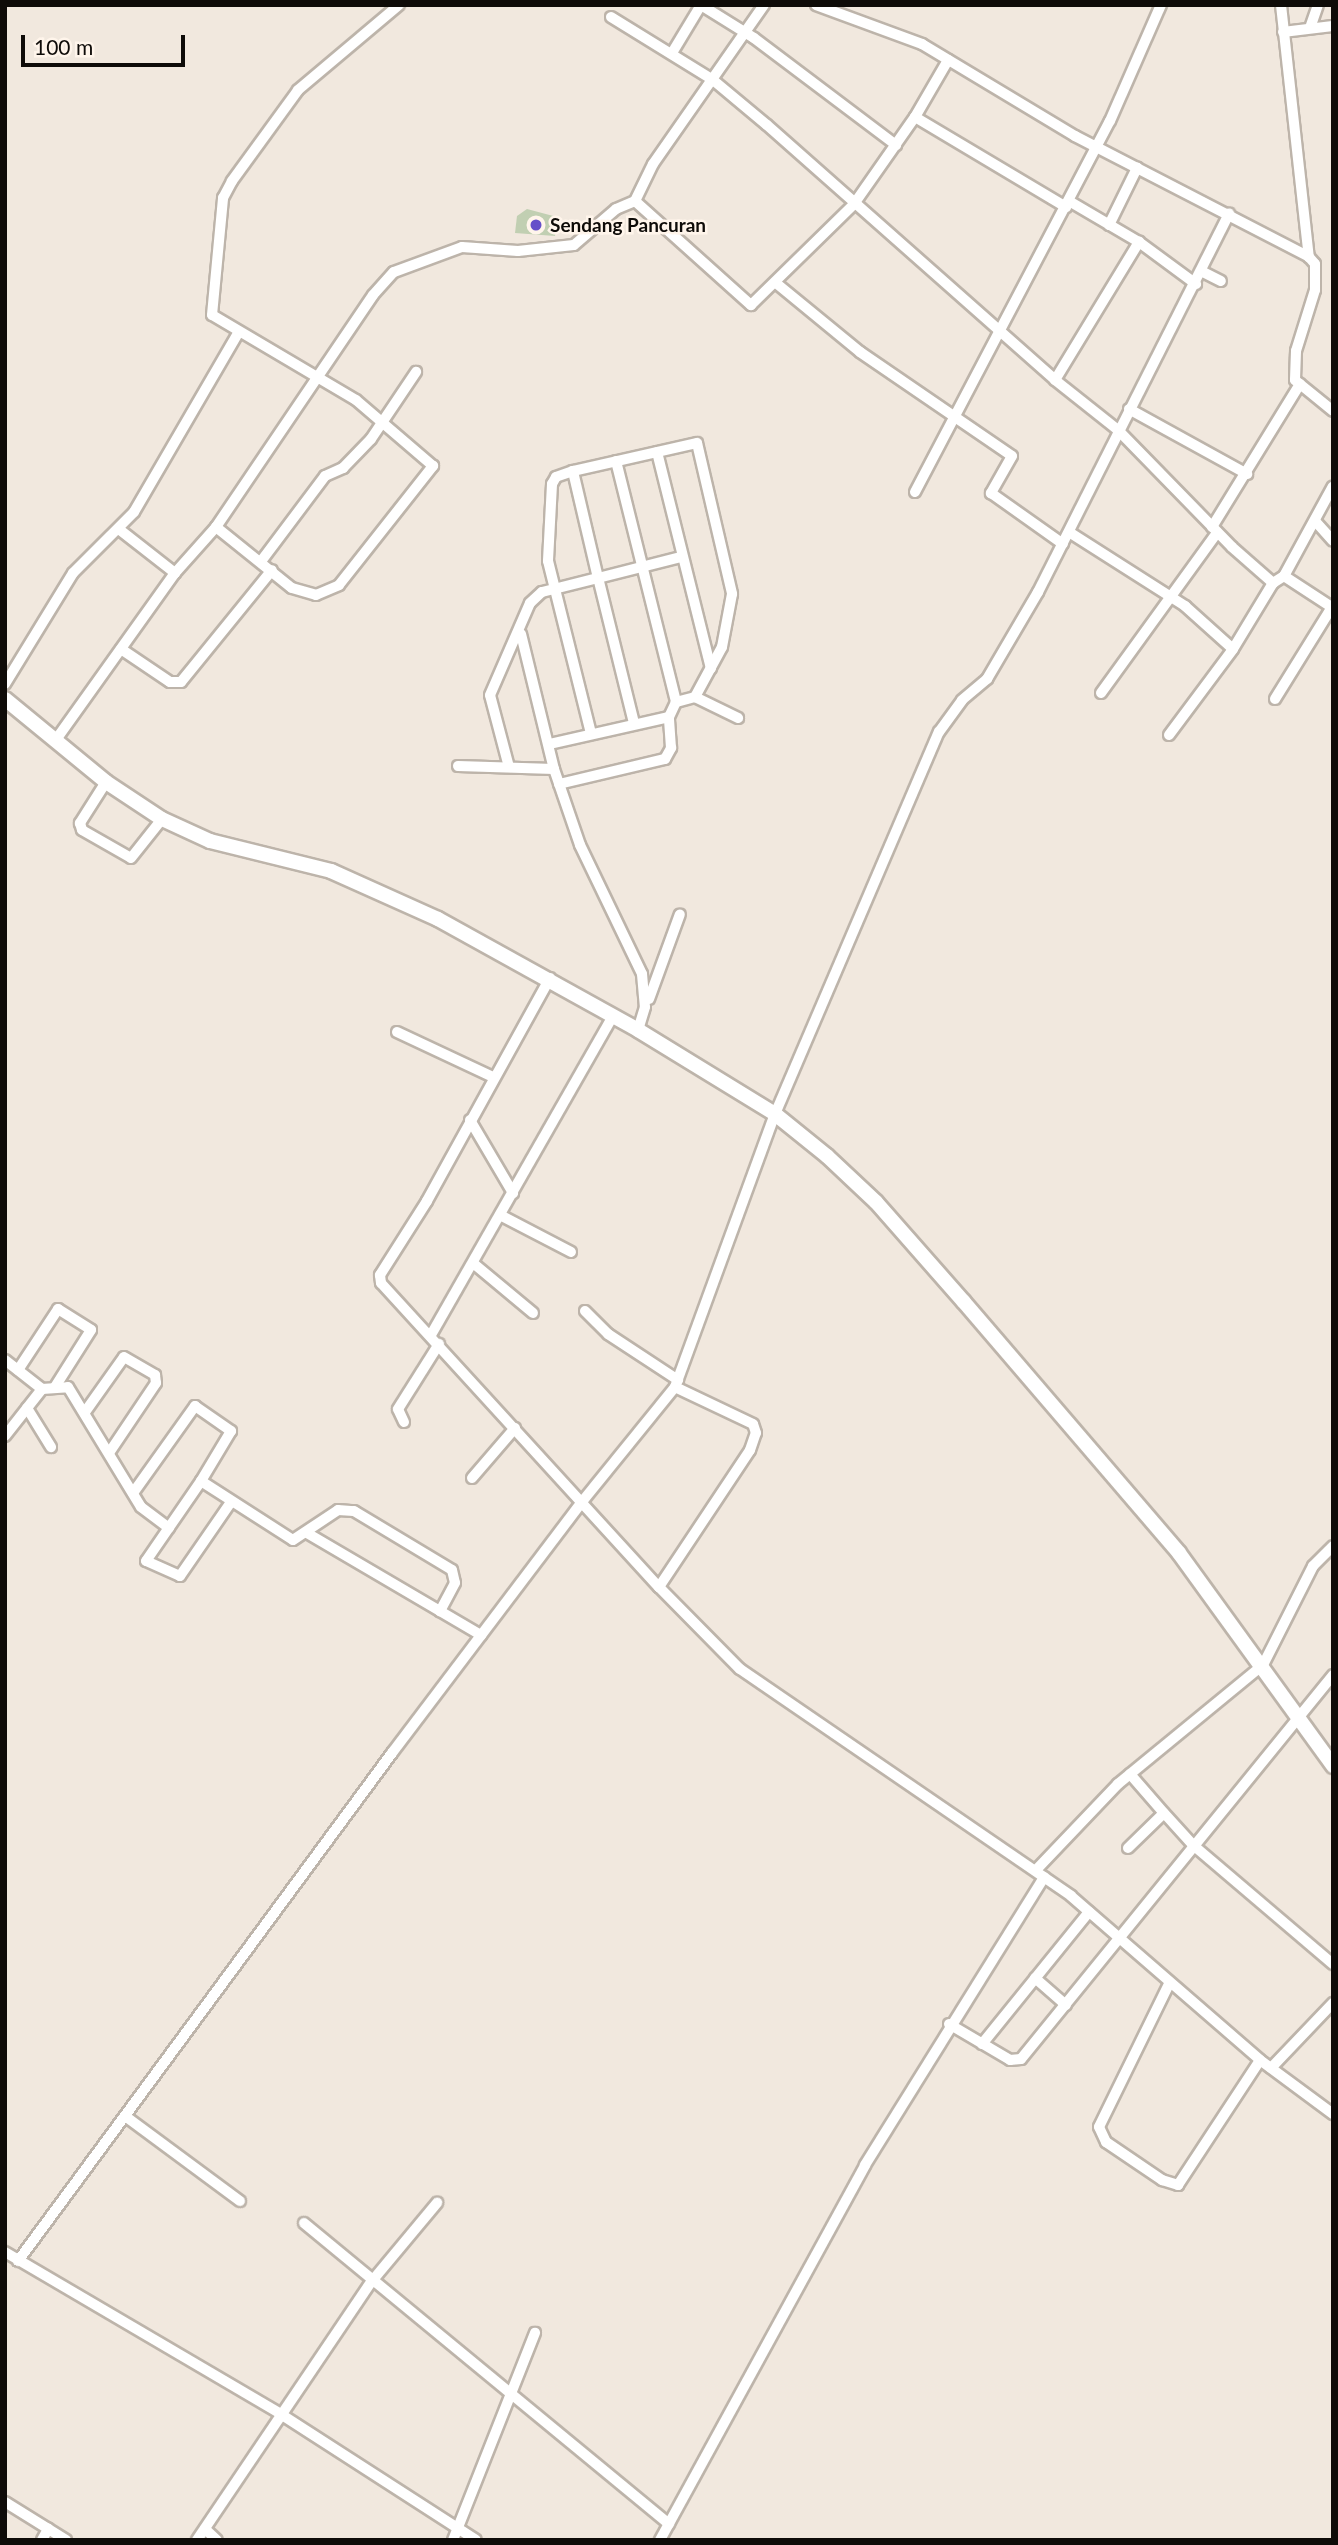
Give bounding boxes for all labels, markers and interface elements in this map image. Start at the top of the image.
scale bar [24,21,189,65]
text: 100 m [34,34,93,59]
place label: Sendang Pancuran [550,214,706,236]
marker: Sendang Pancuran [528,217,544,233]

